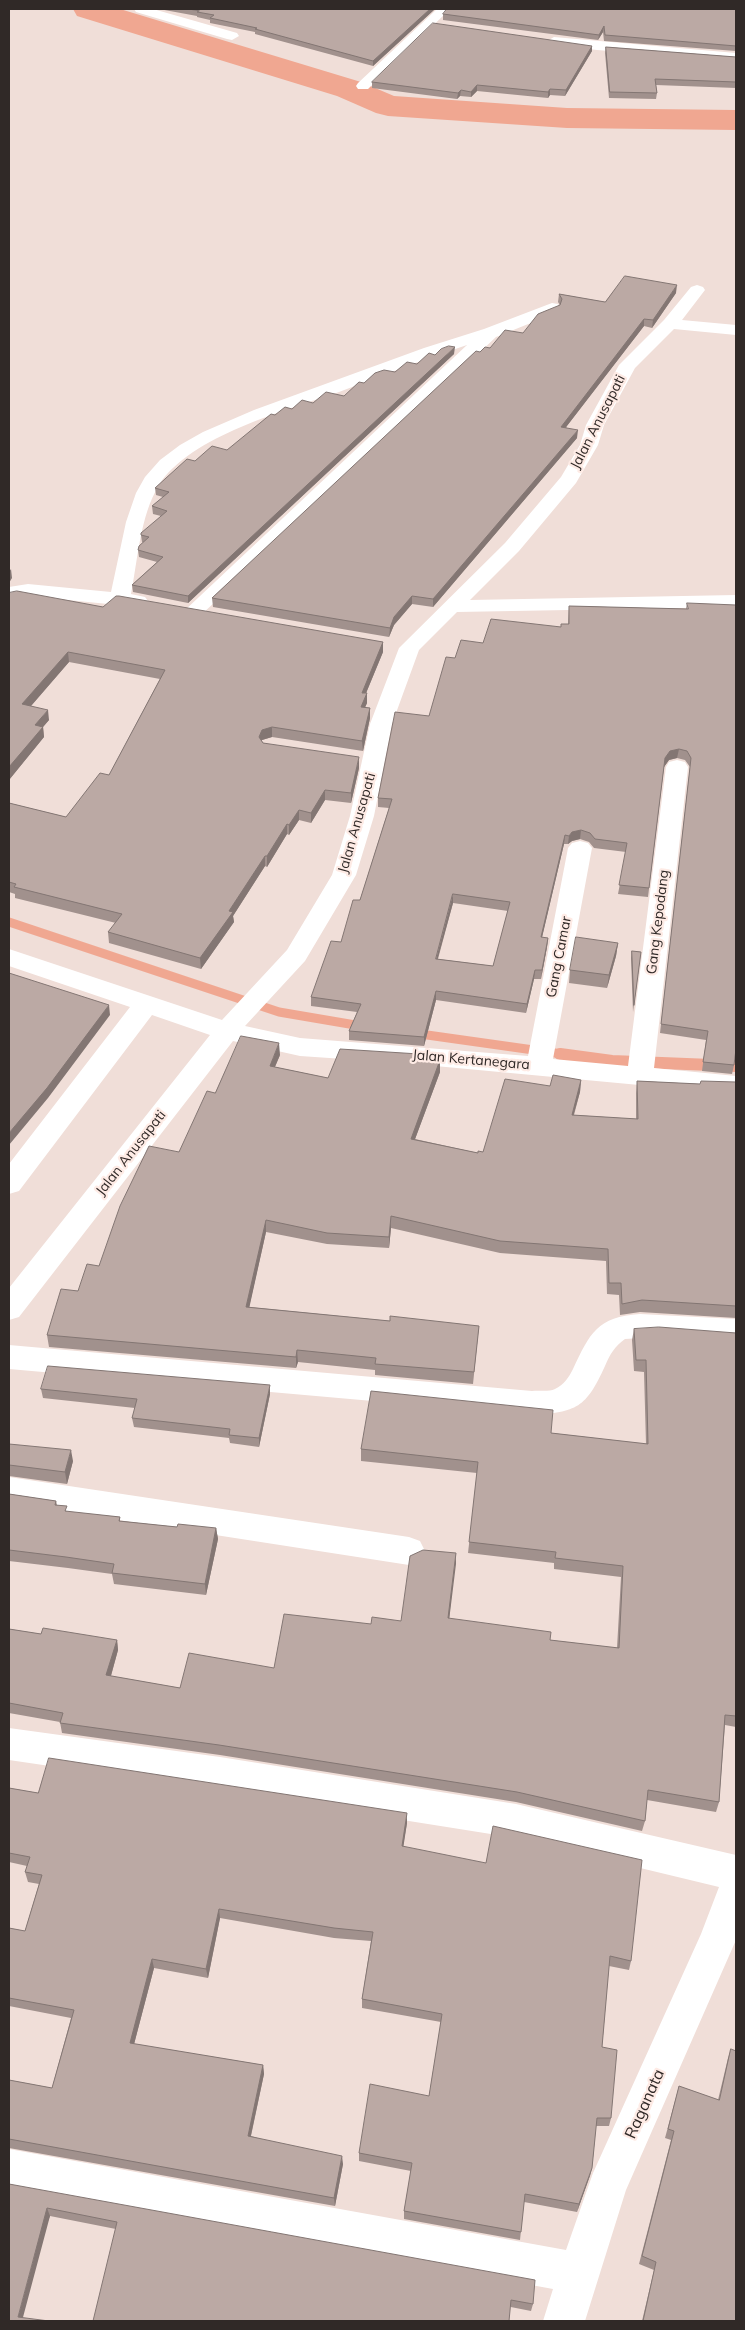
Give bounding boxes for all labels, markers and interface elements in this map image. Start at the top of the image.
street label: Jalan Anusapati [567,372,629,472]
street label: Jalan Anusapati [335,771,379,875]
street label: Gang Kepodang [643,869,673,975]
street label: Gang Camar [543,915,575,999]
street label: Jalan Kertanegara [412,1047,530,1073]
street label: Jalan Anusapati [93,1107,169,1199]
street label: Raganata [621,2066,669,2142]

